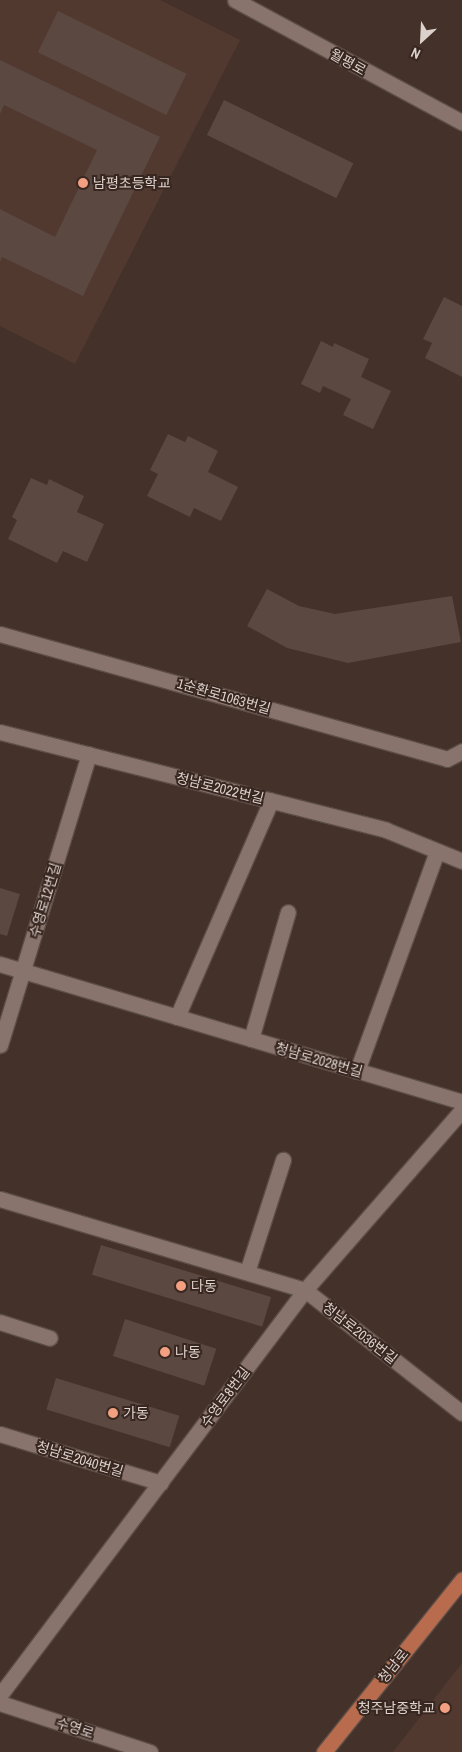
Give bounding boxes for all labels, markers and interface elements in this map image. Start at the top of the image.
north arrow [397,15,447,65]
text: N [408,44,423,64]
street label: 월평로 [327,45,369,79]
place label: 남평초등학교 [93,175,170,191]
marker: 남평초등학교 [77,177,89,189]
street label: 1순환로1063번길 [175,675,273,717]
street label: 청남로2022번길 [174,769,266,807]
street label: 수영로12번길 [26,861,64,939]
street label: 청남로2028번길 [273,1040,365,1080]
place label: 다동 [191,1278,217,1294]
marker: 다동 [175,1280,187,1292]
street label: 청남로2036번길 [319,1299,401,1367]
place label: 나동 [175,1344,201,1360]
marker: 나동 [159,1346,171,1358]
street label: 수영로8번길 [197,1364,253,1430]
place label: 가동 [123,1405,149,1421]
marker: 가동 [107,1407,119,1419]
street label: 청남로2040번길 [35,1438,125,1480]
street label: 청남로 [374,1646,412,1686]
place label: 청주남중학교 [358,1700,435,1716]
marker: 청주남중학교 [439,1702,451,1714]
street label: 수영로 [54,1714,96,1742]

